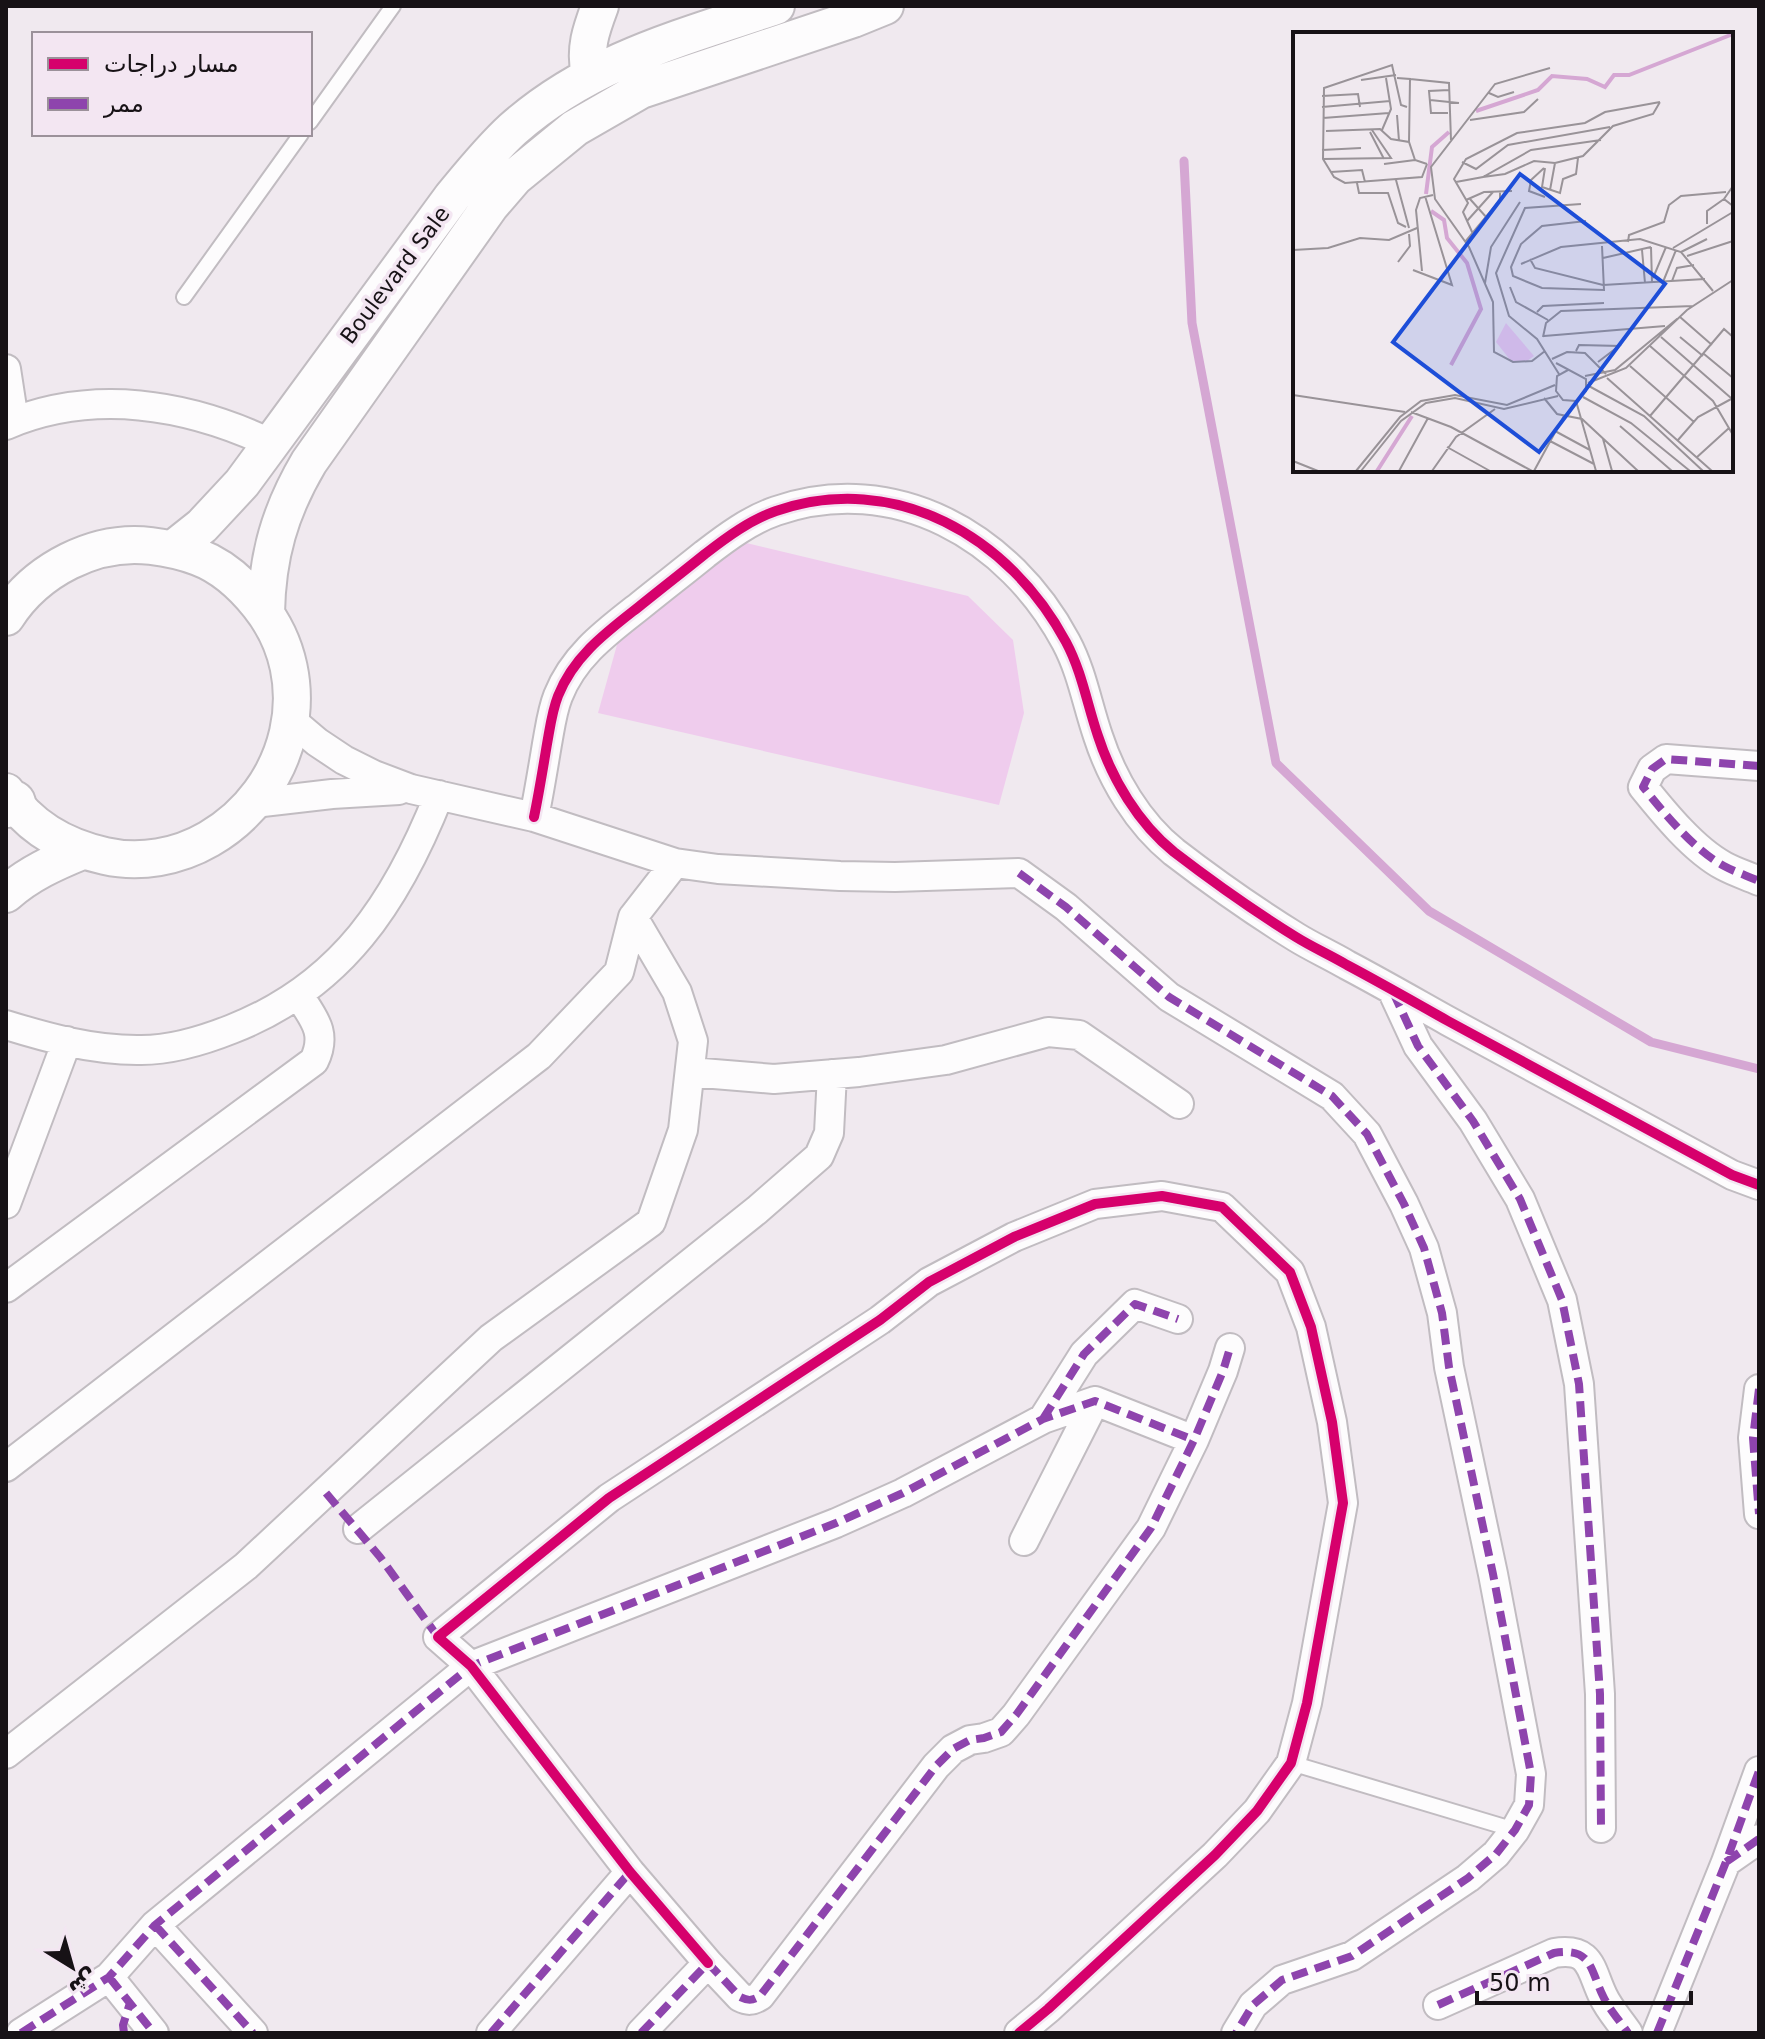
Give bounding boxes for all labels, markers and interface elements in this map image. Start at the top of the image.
legend [32,32,312,136]
inset map [1293,32,1733,472]
text: مسار دراجات [104,50,238,78]
text: ممر [103,90,144,118]
street label: Boulevard Sale [335,201,455,349]
north arrow [32,1927,112,2007]
scale bar [1477,1955,1691,2005]
text: ش [64,1963,103,2002]
text: 50 m [1489,1969,1551,1997]

